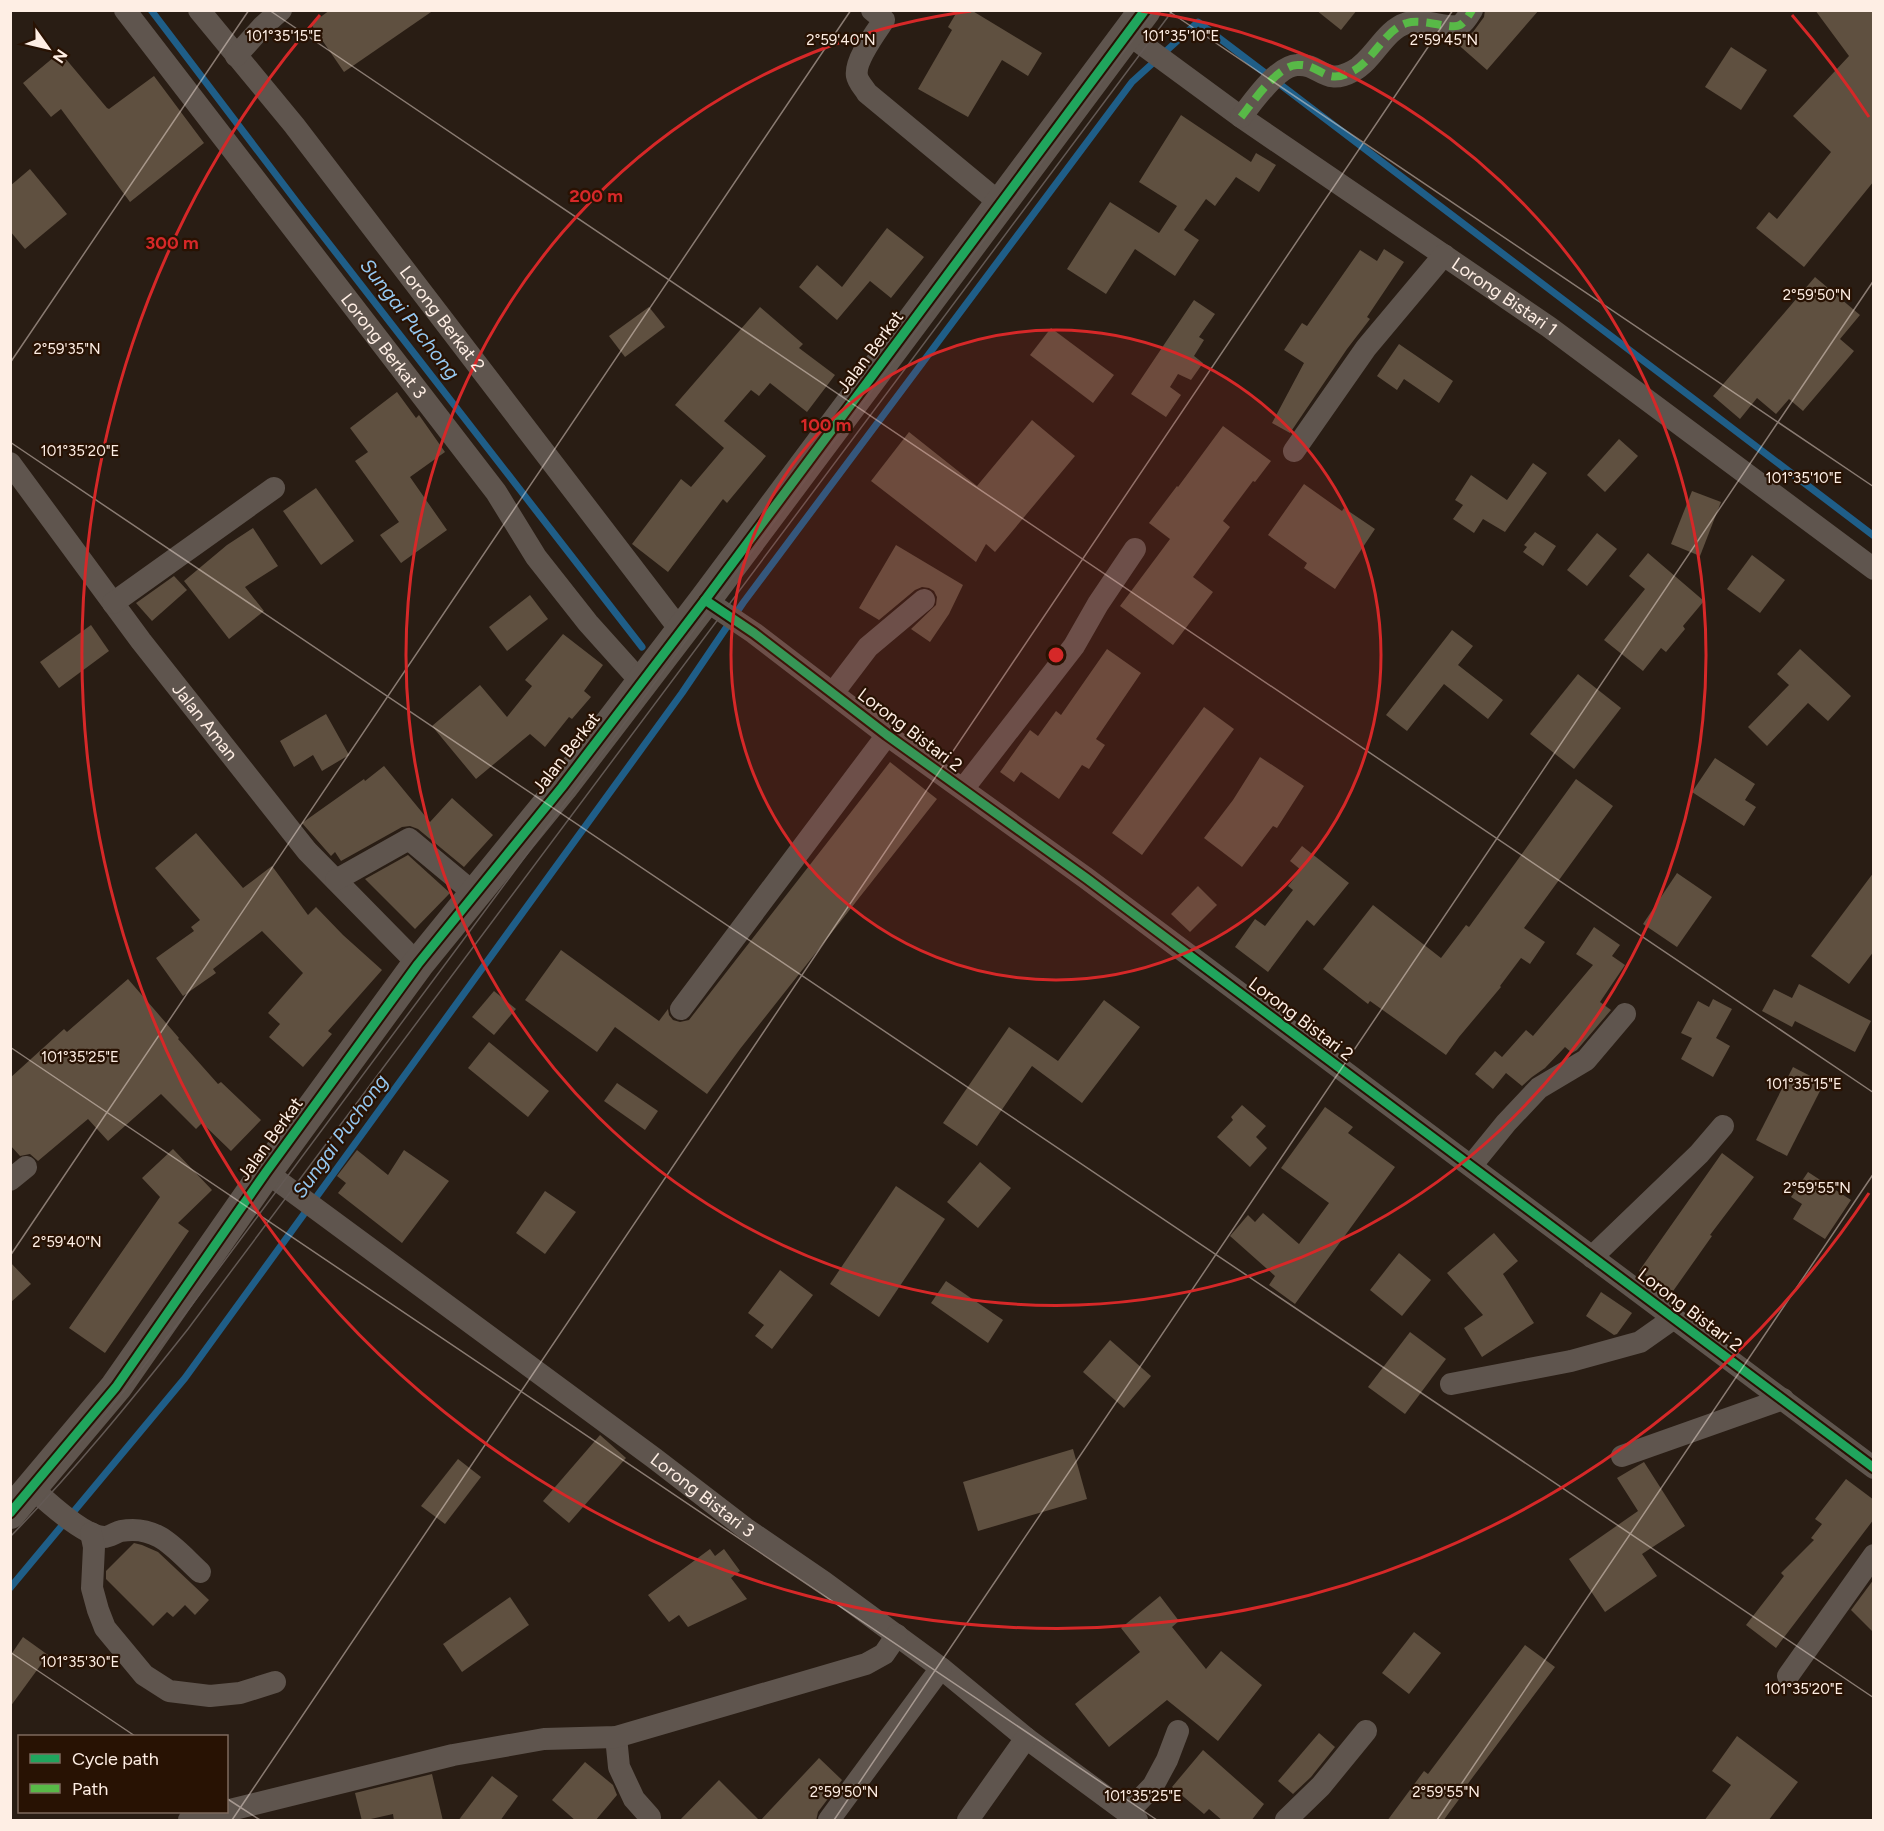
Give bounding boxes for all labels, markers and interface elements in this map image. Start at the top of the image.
north arrow [18,18,78,78]
text: 101°35'15"E [246,27,322,45]
text: 101°35'10"E [1143,27,1219,45]
text: 2°59'40"N [806,31,876,49]
text: 2°59'45"N [1410,31,1478,49]
text: N [49,46,71,67]
text: 200 m [569,185,623,207]
text: 300 m [145,232,199,254]
street label: Lorong Bistari 1 [1447,253,1562,340]
water label: Sungai Puchong [355,254,465,384]
street label: Lorong Berkat 2 [395,261,490,376]
text: 2°59'50"N [1783,286,1851,304]
street label: Lorong Berkat 3 [336,289,431,403]
street label: Jalan Berkat [832,306,908,398]
text: 2°59'35"N [33,340,101,358]
text: 100 m [801,414,851,436]
text: 101°35'20"E [40,442,120,460]
text: 101°35'10"E [1766,469,1842,487]
centre of rings [1046,645,1066,665]
street label: Jalan Aman [167,679,242,765]
street label: Lorong Bistari 2 [853,683,967,777]
street label: Jalan Berkat [527,708,605,798]
street label: Lorong Bistari 2 [1244,972,1358,1066]
text: 101°35'25"E [41,1048,119,1066]
water label: Sungai Puchong [287,1069,393,1202]
text: 101°35'15"E [1766,1075,1842,1093]
street label: Jalan Berkat [232,1093,308,1185]
text: 2°59'55"N [1783,1179,1851,1197]
text: 2°59'40"N [32,1233,102,1251]
street label: Lorong Bistari 2 [1633,1263,1747,1357]
street label: Lorong Bistari 3 [646,1448,759,1542]
text: 101°35'30"E [41,1653,119,1671]
text: 101°35'20"E [1764,1680,1844,1698]
legend [18,1735,228,1813]
text: Cycle path [72,1748,159,1770]
text: Path [72,1778,108,1800]
text: 2°59'50"N [810,1783,878,1801]
text: 2°59'55"N [1412,1783,1480,1801]
text: 101°35'25"E [1104,1787,1182,1805]

